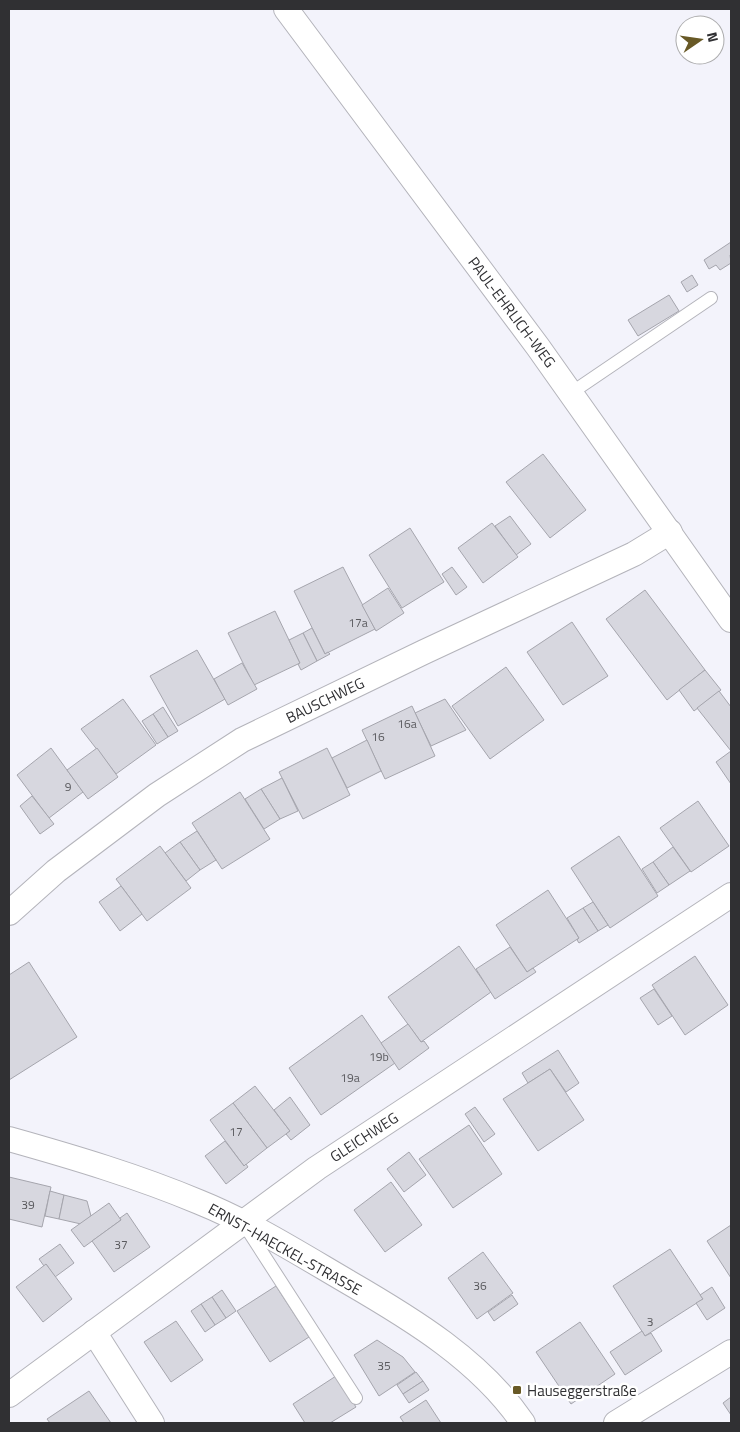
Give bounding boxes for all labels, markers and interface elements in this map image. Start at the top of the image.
north arrow [675,15,725,65]
text: N [702,30,724,44]
street label: PAUL-EHRLICH-WEG [463,252,561,372]
house number: 17a [348,613,368,632]
street label: BAUSCHWEG [282,671,368,729]
house number: 16a [397,714,417,733]
house number: 16 [371,727,385,746]
house number: 9 [65,777,72,796]
house number: 19b [369,1047,389,1066]
house number: 19a [340,1068,360,1087]
street label: GLEICHWEG [325,1106,403,1168]
house number: 17 [229,1122,243,1141]
house number: 39 [21,1195,35,1214]
street label: ERNST-HAECKEL-STRASSE [204,1197,366,1301]
house number: 37 [114,1235,128,1254]
house number: 36 [473,1276,487,1295]
house number: 3 [647,1312,653,1331]
house number: 35 [377,1356,391,1375]
place label: Hauseggerstraße [527,1379,636,1402]
marker: Hauseggerstraße [511,1384,523,1396]

